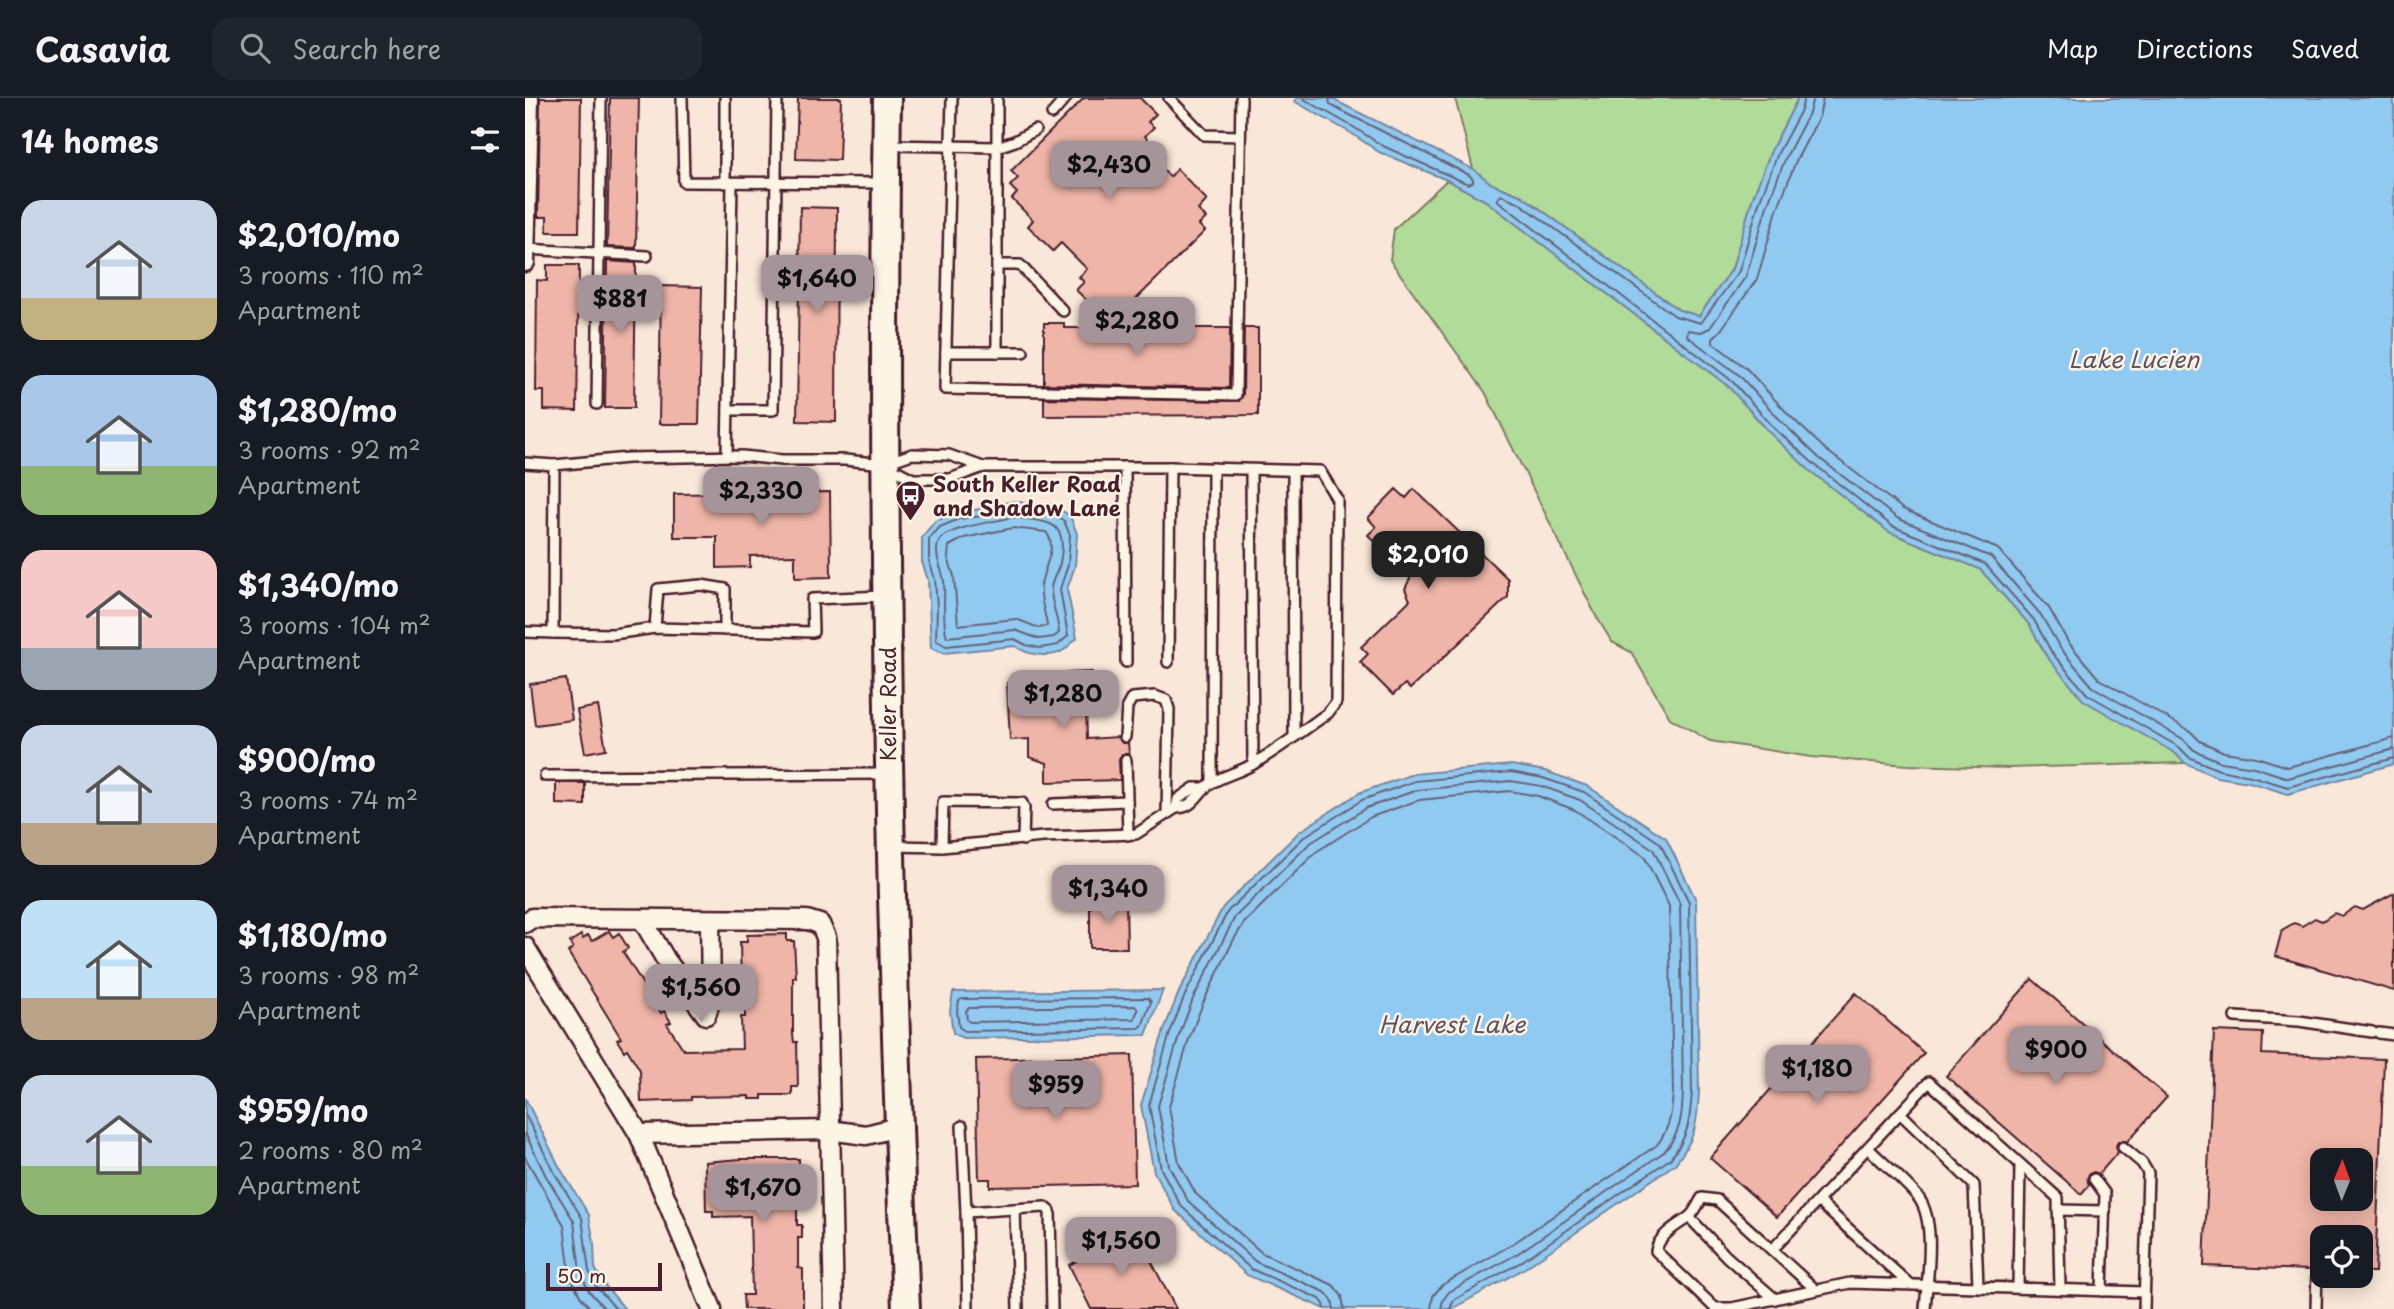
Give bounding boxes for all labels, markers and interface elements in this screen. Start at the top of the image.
search box [212,17,702,80]
text: Casavia [35,23,170,73]
icon: search [236,29,274,67]
text: Search here [292,29,441,68]
text: Map [2047,30,2098,66]
text: Directions [2136,30,2253,66]
text: Saved [2291,30,2359,66]
text: 14 homes [21,118,159,163]
icon: filters [466,121,504,159]
pin: $2,430 [1052,141,1166,201]
text: $2,430 [1067,146,1151,181]
text: $2,010/mo [238,212,400,257]
icon: home [77,228,161,312]
pin: $1,640 [760,256,874,315]
text: 3 rooms · 110 m² [238,257,424,292]
text: $1,640 [777,260,857,295]
pin: $881 [579,275,661,335]
text: $881 [593,280,647,315]
text: Apartment [238,292,361,327]
pin: $2,280 [1080,298,1194,357]
text: $2,280 [1095,302,1179,337]
water label: Lake Lucien [2069,341,2200,376]
text: $1,280/mo [238,387,397,432]
icon: home [77,403,161,487]
text: 3 rooms · 92 m² [238,432,421,467]
text: Apartment [238,467,361,502]
place label: South Keller Road and Shadow Lane [933,467,1121,523]
pin: $2,330 [704,468,818,527]
text: $2,330 [719,472,803,507]
bus stop icon: South Keller Road and Shadow Lane [893,478,927,522]
pin: $2,010 [1371,532,1485,591]
text: $2,010 [1387,536,1469,571]
text: $1,340/mo [238,562,399,607]
icon: home [77,578,161,662]
text: 3 rooms · 104 m² [238,607,431,642]
text: Apartment [238,642,361,677]
street label: Keller Road [871,647,903,761]
pin: $1,280 [1006,670,1120,730]
text: $1,280 [1024,675,1102,710]
text: $900/mo [238,737,376,782]
icon: home [77,753,161,837]
text: 3 rooms · 74 m² [238,782,418,817]
text: Apartment [238,817,361,852]
pin: $1,340 [1051,866,1165,925]
text: $1,340 [1068,870,1148,905]
text: $1,180/mo [238,912,387,957]
icon: home [77,928,161,1012]
text: 3 rooms · 98 m² [238,957,419,992]
pin: $1,560 [644,964,758,1024]
text: $1,560 [661,969,741,1004]
text: Apartment [238,992,361,1027]
water label: Harvest Lake [1379,1006,1527,1041]
pin: $900 [2015,1026,2097,1086]
text: $900 [2025,1031,2087,1066]
pin: $1,180 [1760,1046,1874,1105]
text: $1,180 [1781,1050,1853,1085]
pin: $959 [1015,1062,1097,1121]
text: $959 [1028,1066,1084,1101]
text: $959/mo [238,1087,368,1132]
icon: home [77,1103,161,1187]
text: 2 rooms · 80 m² [238,1132,423,1167]
north arrow [2310,1148,2373,1211]
map controls [2310,1148,2373,1288]
pin: $1,670 [706,1164,820,1224]
text: Apartment [238,1167,361,1202]
text: $1,670 [725,1169,801,1204]
pin: $1,560 [1064,1218,1178,1277]
text: $1,560 [1081,1222,1161,1257]
button: locate [2310,1225,2373,1288]
scale bar [546,1260,661,1292]
text: 50 m [557,1261,606,1289]

